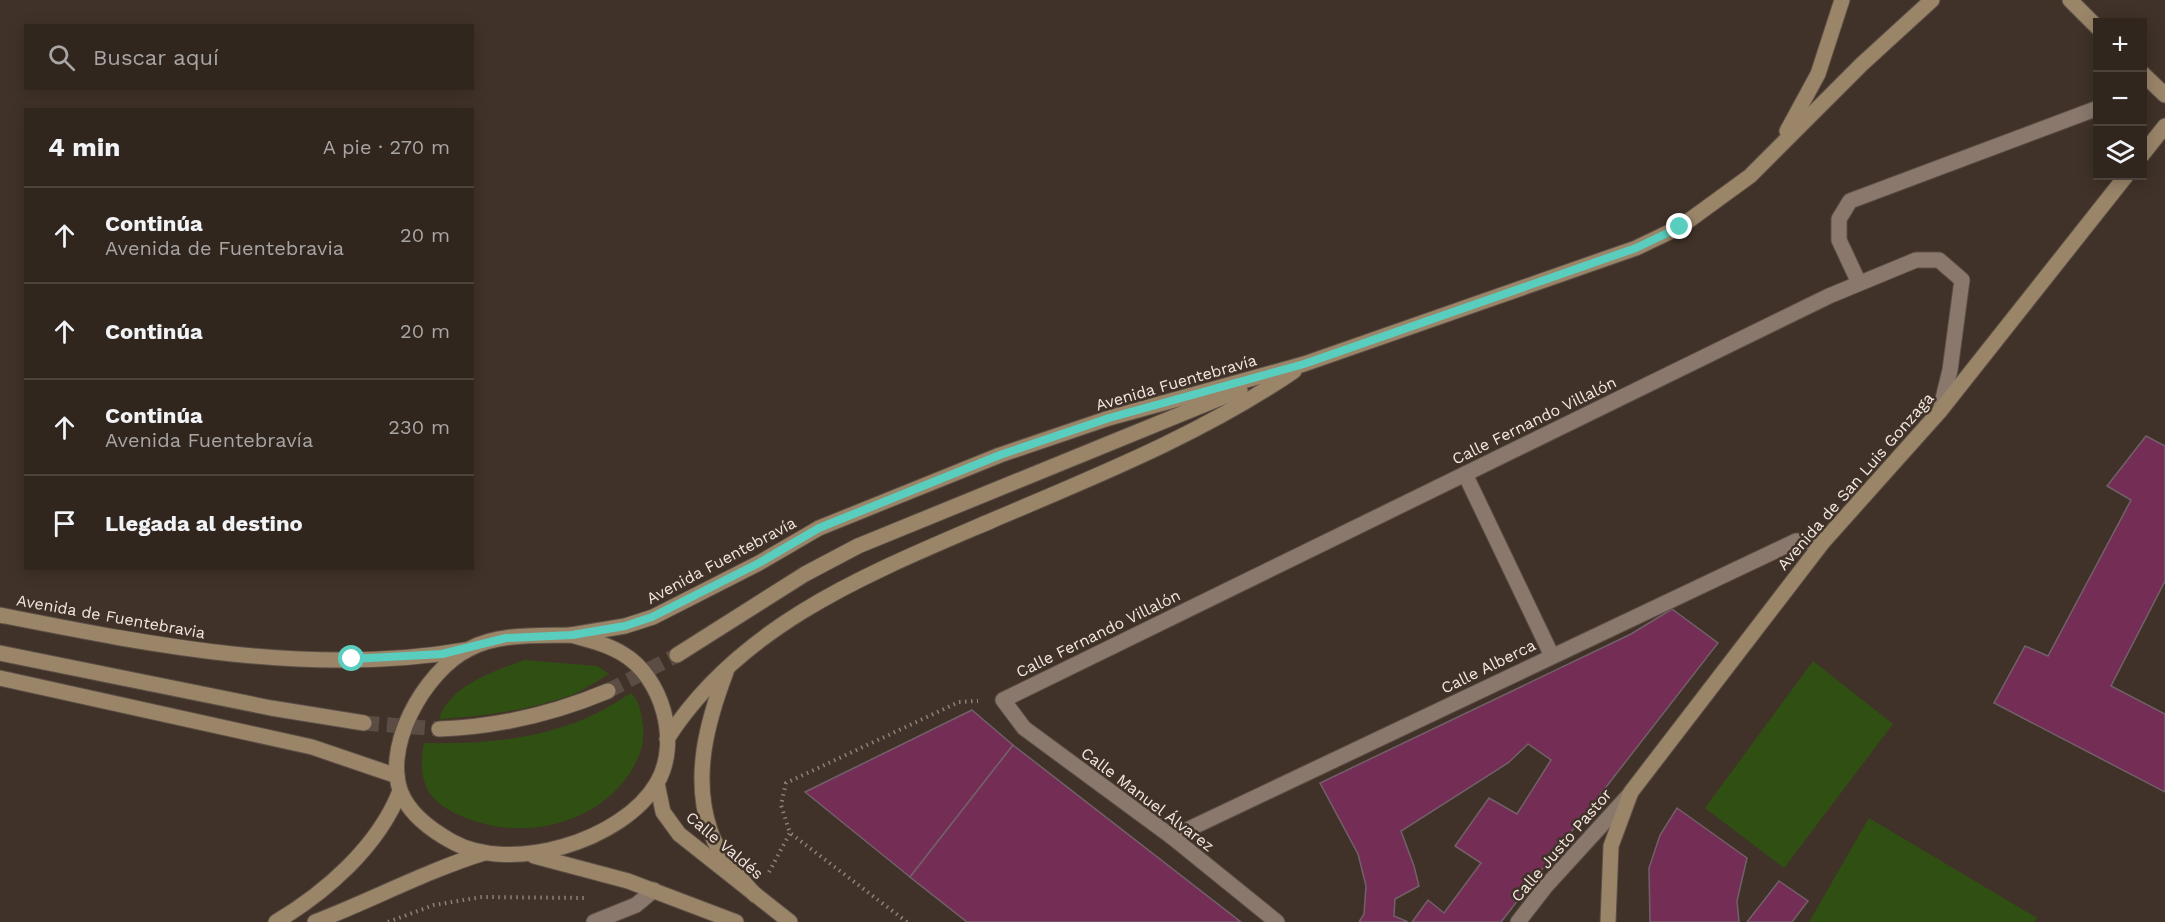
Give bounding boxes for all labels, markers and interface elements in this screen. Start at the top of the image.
map controls [2093,18,2147,180]
button: + [2093,18,2147,72]
search box [24,24,474,90]
icon: search [45,41,78,74]
text: Buscar aquí [93,45,219,70]
button: − [2093,72,2147,126]
button: layers [2093,126,2147,180]
text: 4 min [48,132,120,162]
text: A pie · 270 m [323,135,450,159]
text: Continúa [105,211,203,236]
route end [1666,213,1692,239]
icon: ahead [48,219,81,252]
text: 20 m [400,223,450,247]
text: Avenida de Fuentebravia [105,236,344,260]
icon: ahead [48,315,81,348]
text: Continúa [105,319,203,344]
text: 20 m [400,319,450,343]
street label: Avenida Fuentebravía [1093,350,1259,415]
street label: Calle Fernando Villalón [1449,372,1619,469]
street label: Avenida de San Luis Gonzaga [1773,389,1938,574]
text: Continúa [105,403,203,428]
icon: ahead [48,411,81,444]
text: 230 m [388,415,450,439]
text: Avenida Fuentebravía [105,428,313,452]
icon: arrive [48,507,81,540]
text: Llegada al destino [105,511,303,536]
street label: Avenida Fuentebravía [643,513,799,608]
street label: Calle Fernando Villalón [1013,585,1183,682]
street label: Avenida de Fuentebravia [15,591,207,642]
street label: Calle Alberca [1438,635,1539,698]
route start [338,645,364,671]
street label: Calle Manuel Álvarez [1077,743,1218,856]
street label: Calle Justo Pastor [1507,785,1616,906]
street label: Calle Valdés [682,808,767,883]

